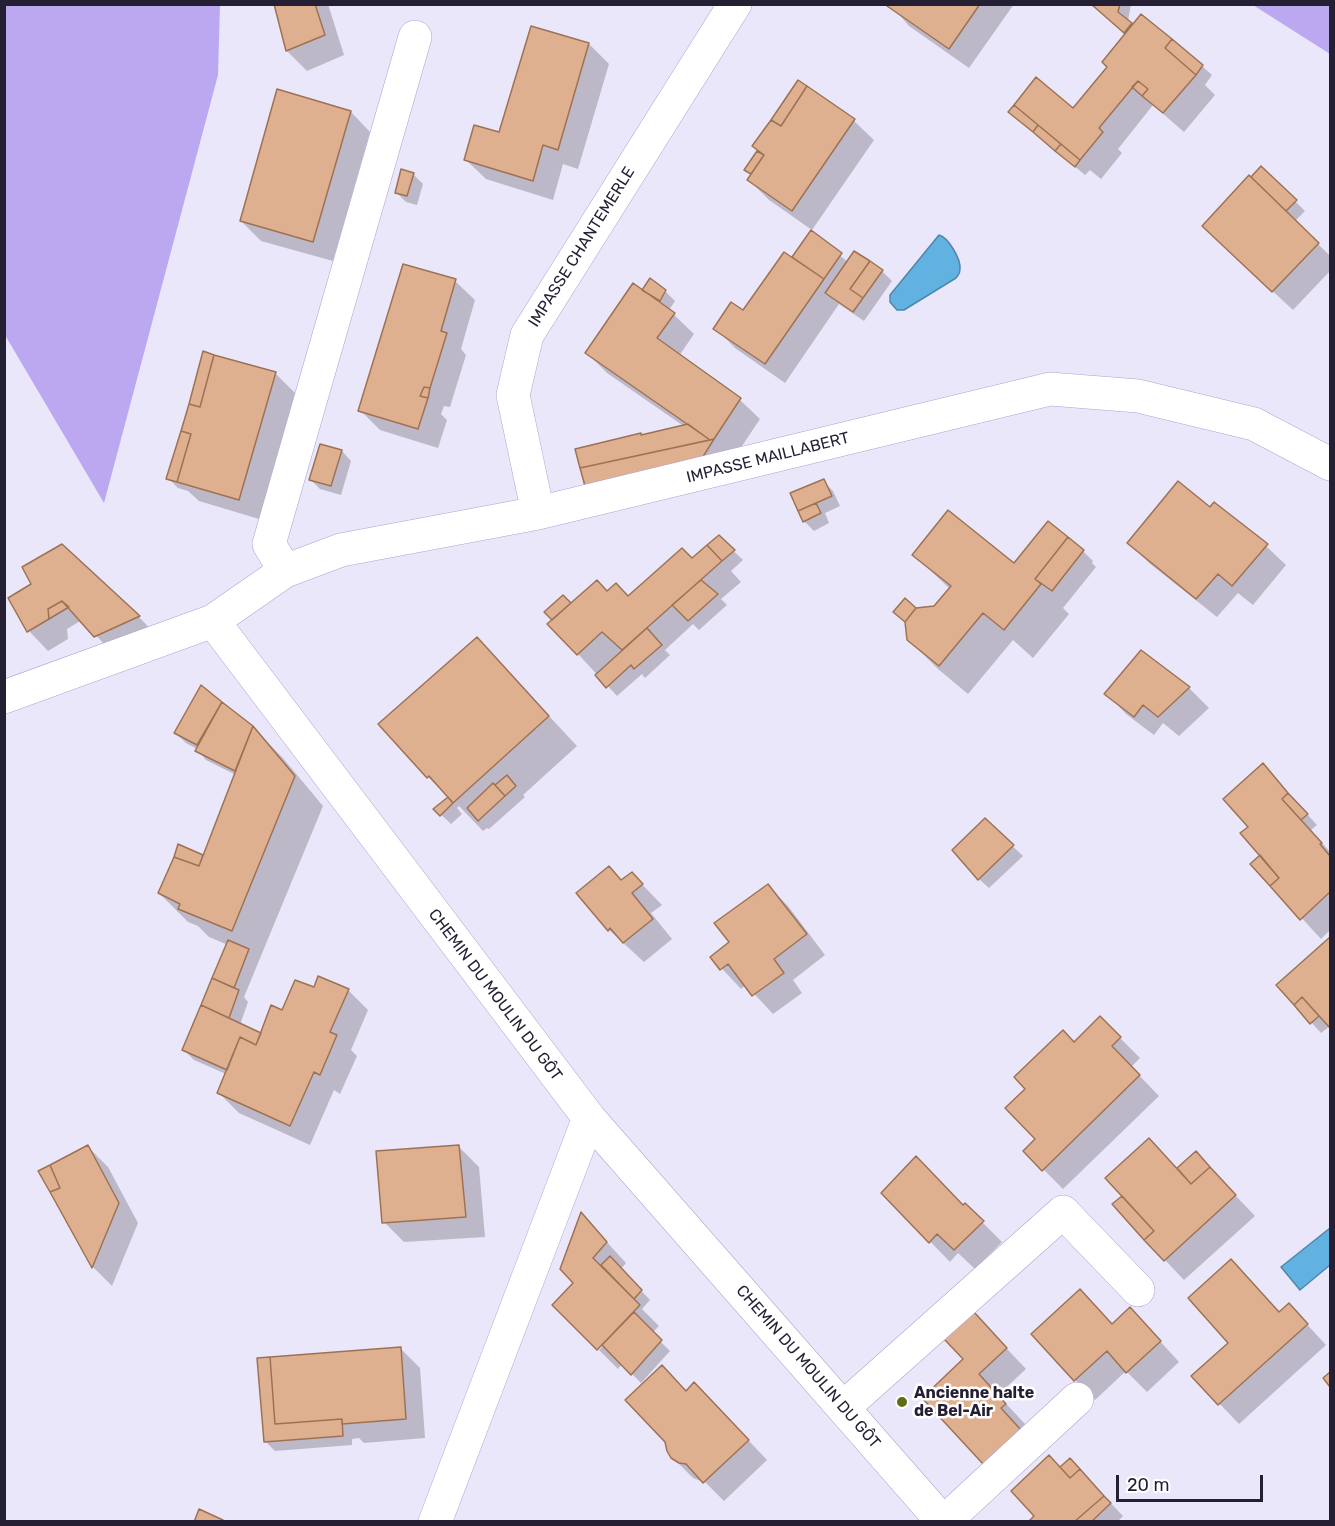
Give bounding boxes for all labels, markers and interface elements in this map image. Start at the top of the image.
street label: IMPASSE CHANTEMERLE [525,163,639,331]
street label: IMPASSE MAILLABERT [685,428,851,488]
street label: CHEMIN DU MOULIN DU GÔT [424,905,566,1085]
street label: CHEMIN DU MOULIN DU GÔT [732,1281,884,1453]
place label: Ancienne halte de Bel-Air [914,1383,1034,1421]
marker: Ancienne halte de Bel-Air [895,1395,909,1409]
scale bar [1119,1463,1266,1501]
text: 20 m [1127,1474,1169,1496]

